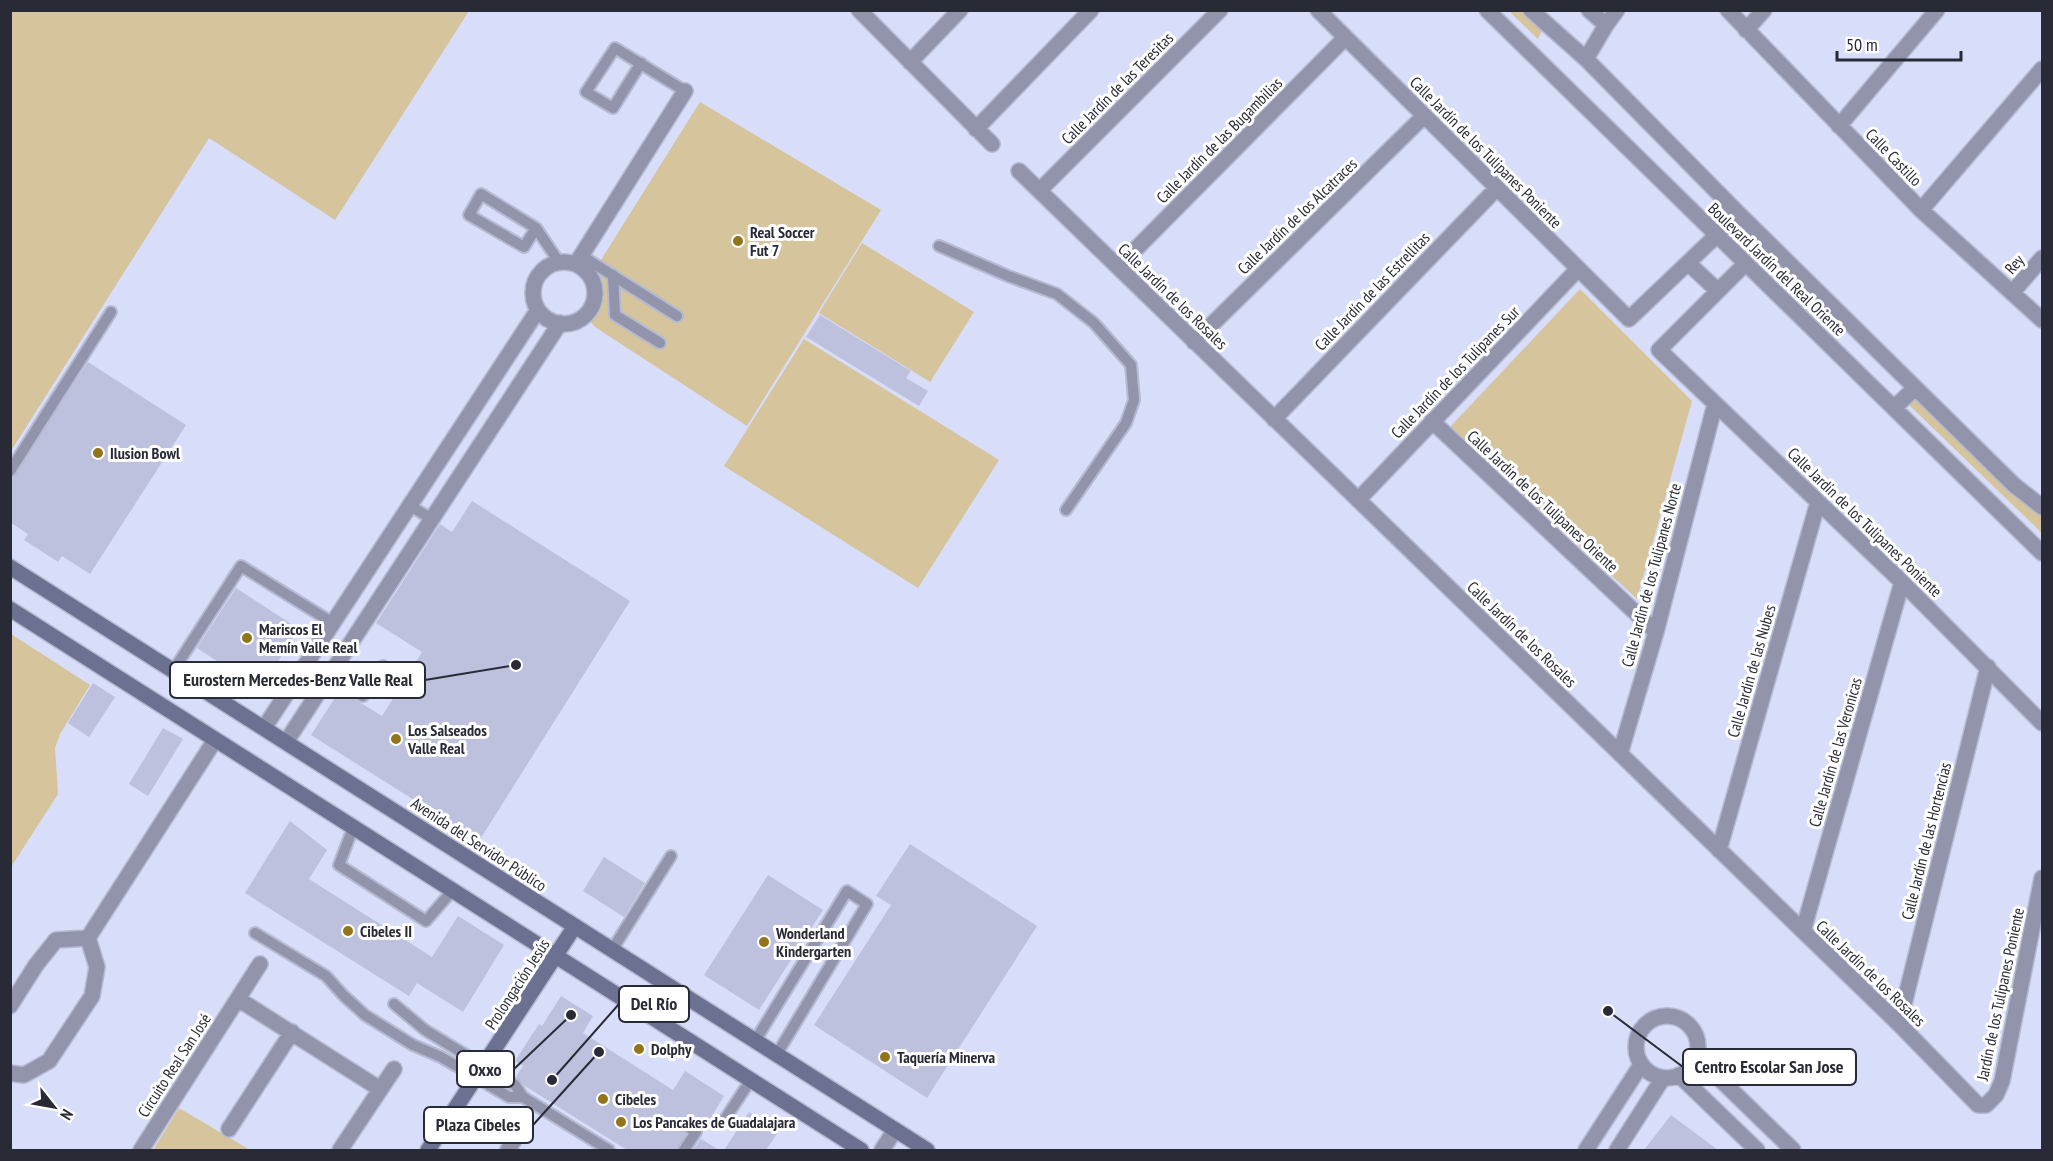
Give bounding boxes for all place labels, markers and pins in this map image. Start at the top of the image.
place label: Real Soccer Fut 7 [750,222,815,260]
marker: Real Soccer Fut 7 [731,234,745,248]
place label: Ilusion Bowl [110,443,180,463]
marker: Ilusion Bowl [91,446,105,460]
place label: Mariscos El Memín Valle Real [259,619,357,657]
marker: Mariscos El Memín Valle Real [240,631,254,645]
callout: Eurostern Mercedes-Benz Valle Real [170,662,425,698]
place label: Los Salseados Valle Real [407,720,487,758]
marker: Los Salseados Valle Real [389,732,403,746]
place label: Cibeles II [360,921,412,941]
place label: Wonderland Kindergarten [775,923,851,961]
marker: Cibeles II [341,924,355,938]
marker: Wonderland Kindergarten [757,935,771,949]
callout: Del Río [619,986,689,1022]
place label: Dolphy [651,1039,692,1059]
marker: Dolphy [632,1042,646,1056]
place label: Taquería Minerva [897,1047,995,1067]
callout: Centro Escolar San Jose [1683,1049,1856,1085]
marker: Taquería Minerva [878,1050,892,1064]
callout: Oxxo [457,1051,514,1087]
place label: Cibeles [615,1089,657,1109]
marker: Cibeles [596,1092,610,1106]
callout: Plaza Cibeles [424,1107,533,1143]
place label: Los Pancakes de Guadalajara [633,1112,796,1132]
marker: Los Pancakes de Guadalajara [614,1115,628,1129]

